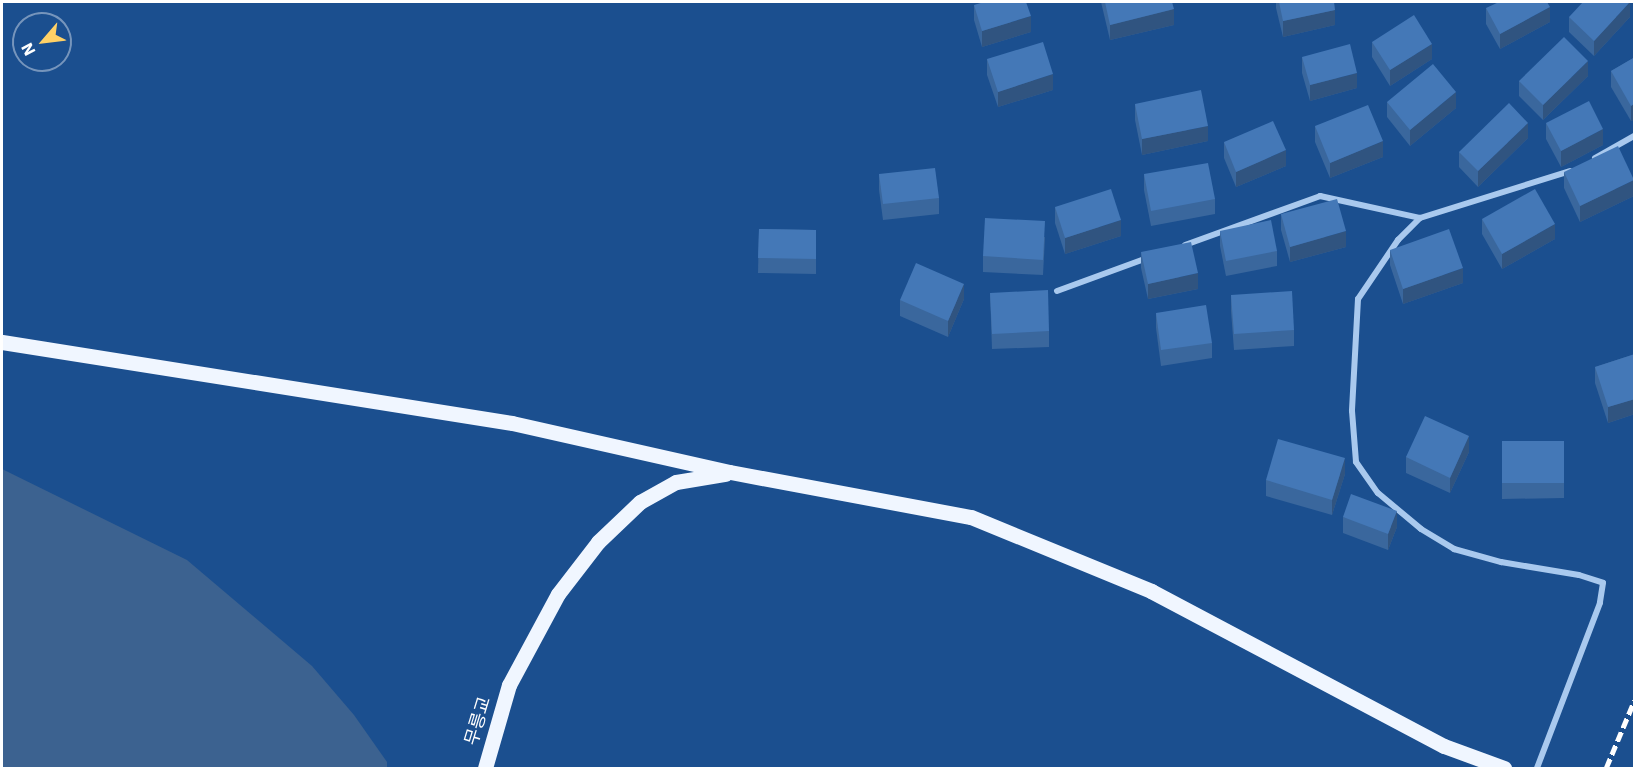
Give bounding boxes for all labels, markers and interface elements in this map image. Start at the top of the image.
north arrow [12,12,72,72]
text: N [16,40,39,59]
street label: 무릉교 [460,694,496,748]

